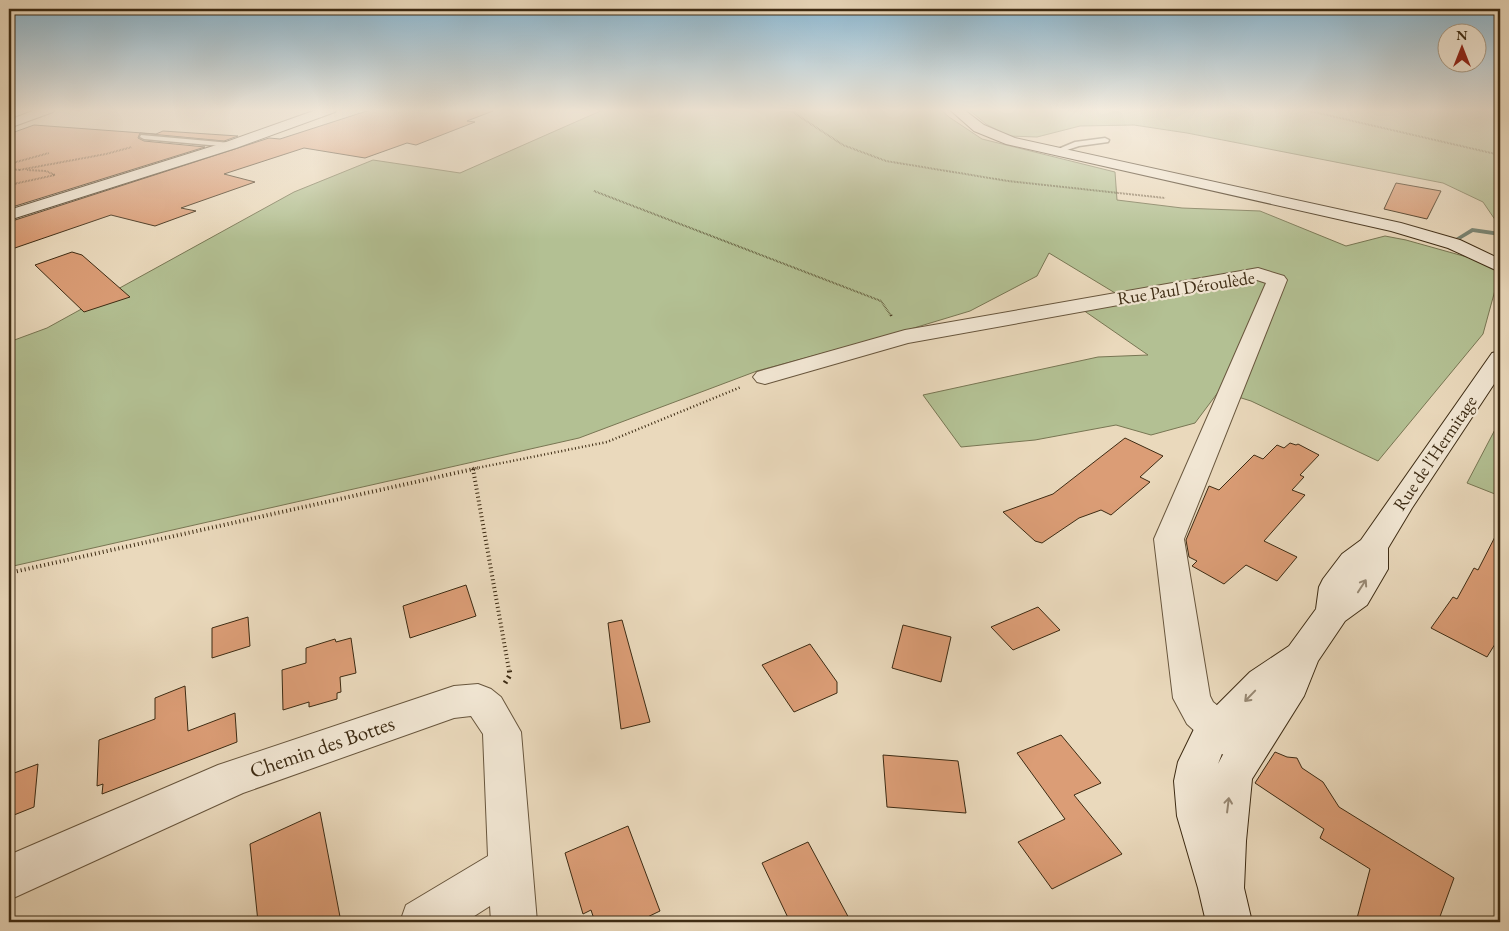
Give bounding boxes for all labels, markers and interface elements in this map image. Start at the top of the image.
north arrow [1436,22,1486,72]
text: N [1456,26,1468,44]
street label: Rue Paul Déroulède [1116,265,1256,310]
street label: Rue de l'Hermitage [1387,391,1482,515]
one-way arrow [1357,579,1367,593]
one-way arrow [1244,690,1256,703]
street label: Chemin des Bottes [246,709,398,784]
one-way arrow [1223,797,1233,813]

